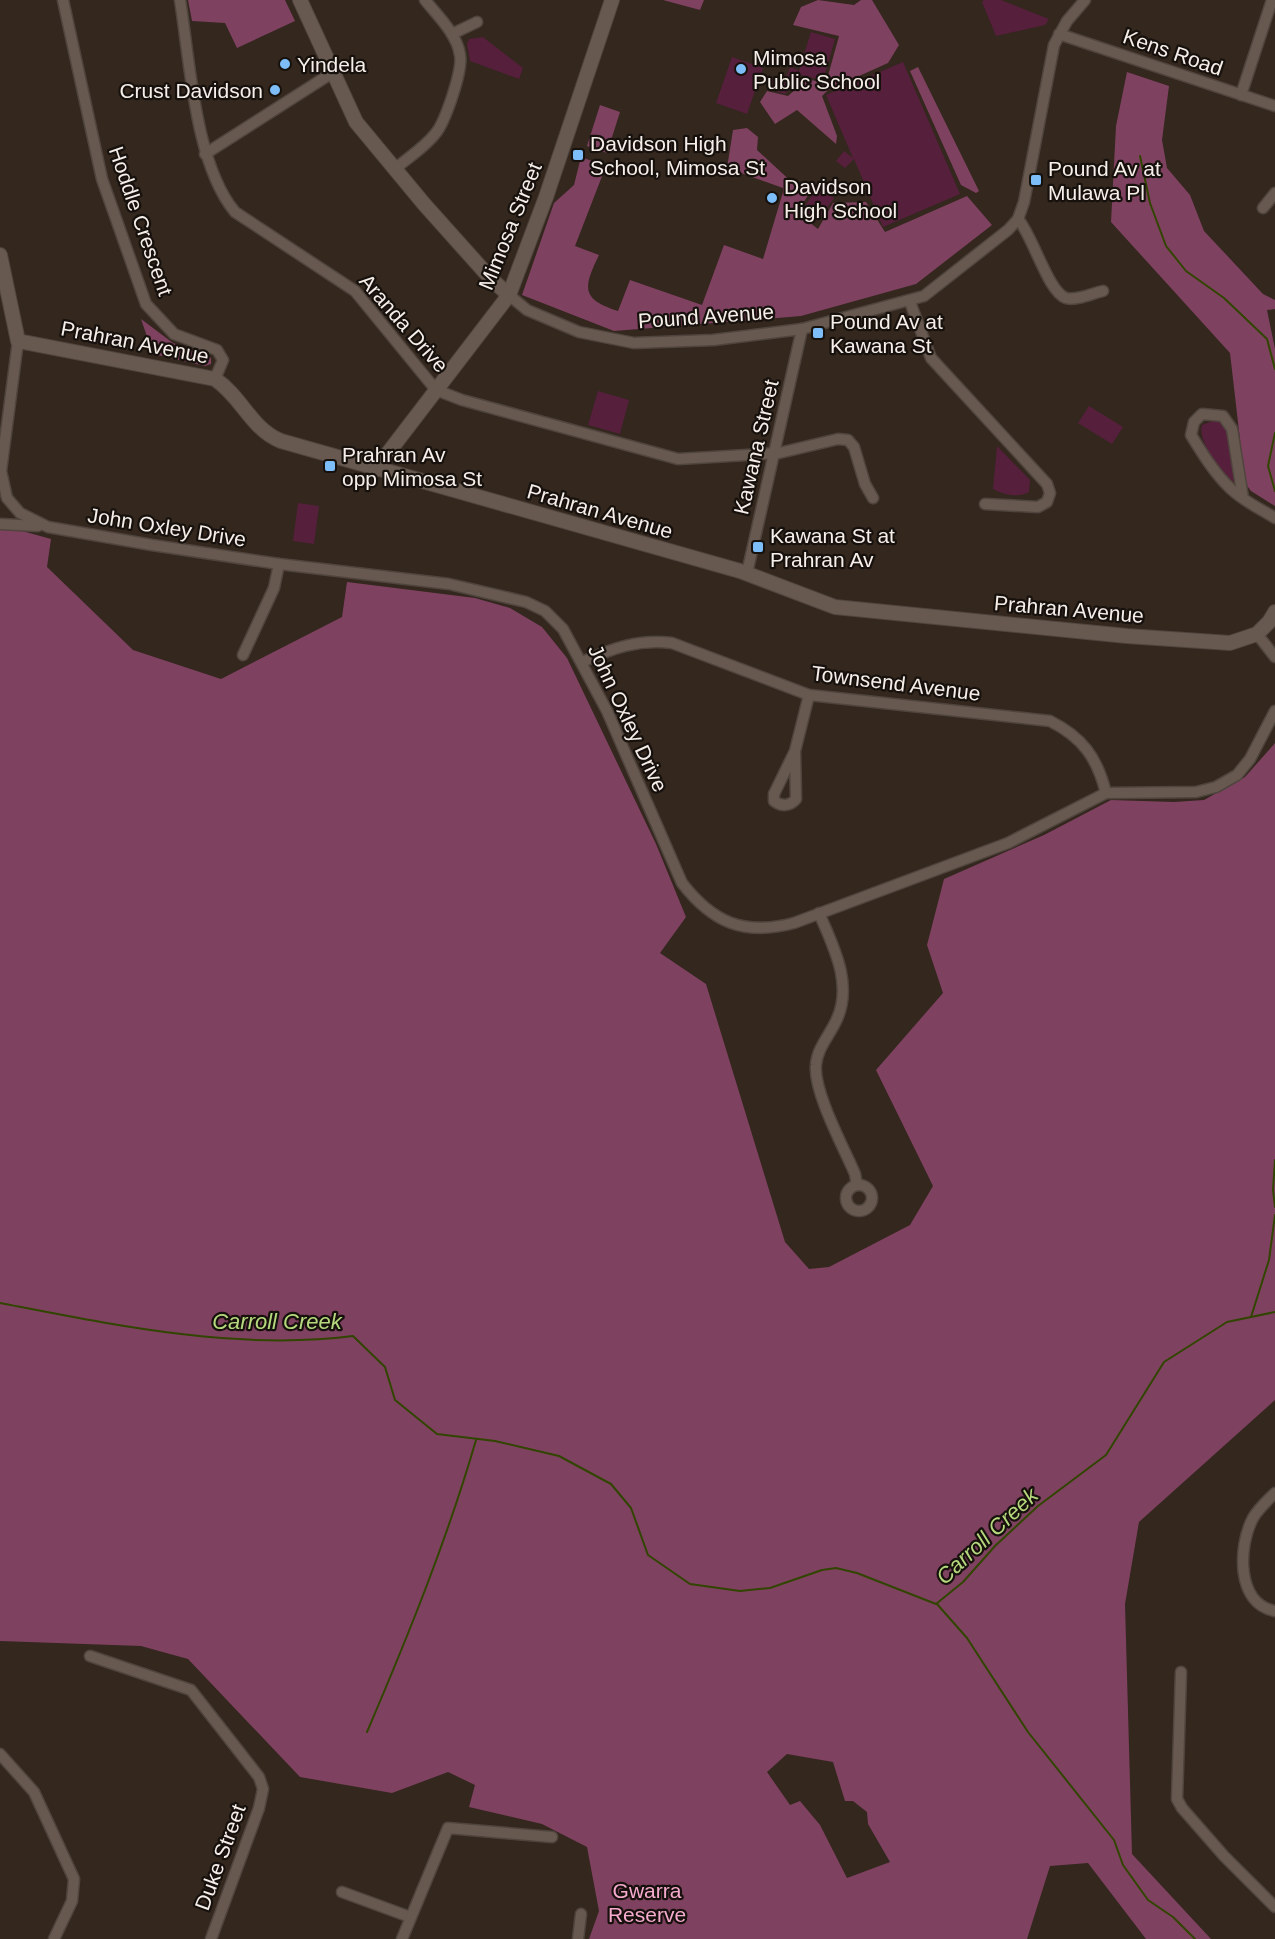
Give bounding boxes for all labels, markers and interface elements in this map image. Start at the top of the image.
street label: Kens Road [1120,24,1226,80]
place label: Mimosa Public School [753,46,880,93]
place label: Yindela [297,53,367,76]
marker: Yindela [278,57,292,71]
marker: Mimosa Public School [734,62,748,76]
place label: Crust Davidson [119,79,263,102]
marker: Crust Davidson [268,83,282,97]
place label: Davidson High School, Mimosa St [590,132,765,179]
street label: Hoddle Crescent [105,143,177,299]
marker: Davidson High School, Mimosa St [571,148,585,162]
place label: Pound Av at Mulawa Pl [1048,157,1161,204]
street label: Mimosa Street [474,159,546,293]
marker: Pound Av at Mulawa Pl [1029,173,1043,187]
place label: Davidson High School [784,175,897,222]
marker: Davidson High School [765,191,779,205]
street label: Aranda Drive [355,269,453,377]
street label: Pound Avenue [637,300,775,332]
place label: Pound Av at Kawana St [830,310,943,357]
street label: Prahran Avenue [59,316,211,368]
marker: Pound Av at Kawana St [811,326,825,340]
street label: Kawana Street [729,377,783,517]
place label: Prahran Av opp Mimosa St [342,443,482,490]
marker: Prahran Av opp Mimosa St [323,459,337,473]
street label: Prahran Avenue [525,479,675,543]
street label: John Oxley Drive [86,503,248,551]
place label: Kawana St at Prahran Av [770,524,895,571]
marker: Kawana St at Prahran Av [751,540,765,554]
street label: Prahran Avenue [993,591,1145,627]
street label: John Oxley Drive [584,641,672,795]
street label: Townsend Avenue [810,661,982,705]
water label: Carroll Creek [212,1309,343,1334]
water label: Carroll Creek [931,1482,1044,1589]
street label: Duke Street [190,1801,250,1913]
park label: Gwarra Reserve [608,1879,686,1926]

